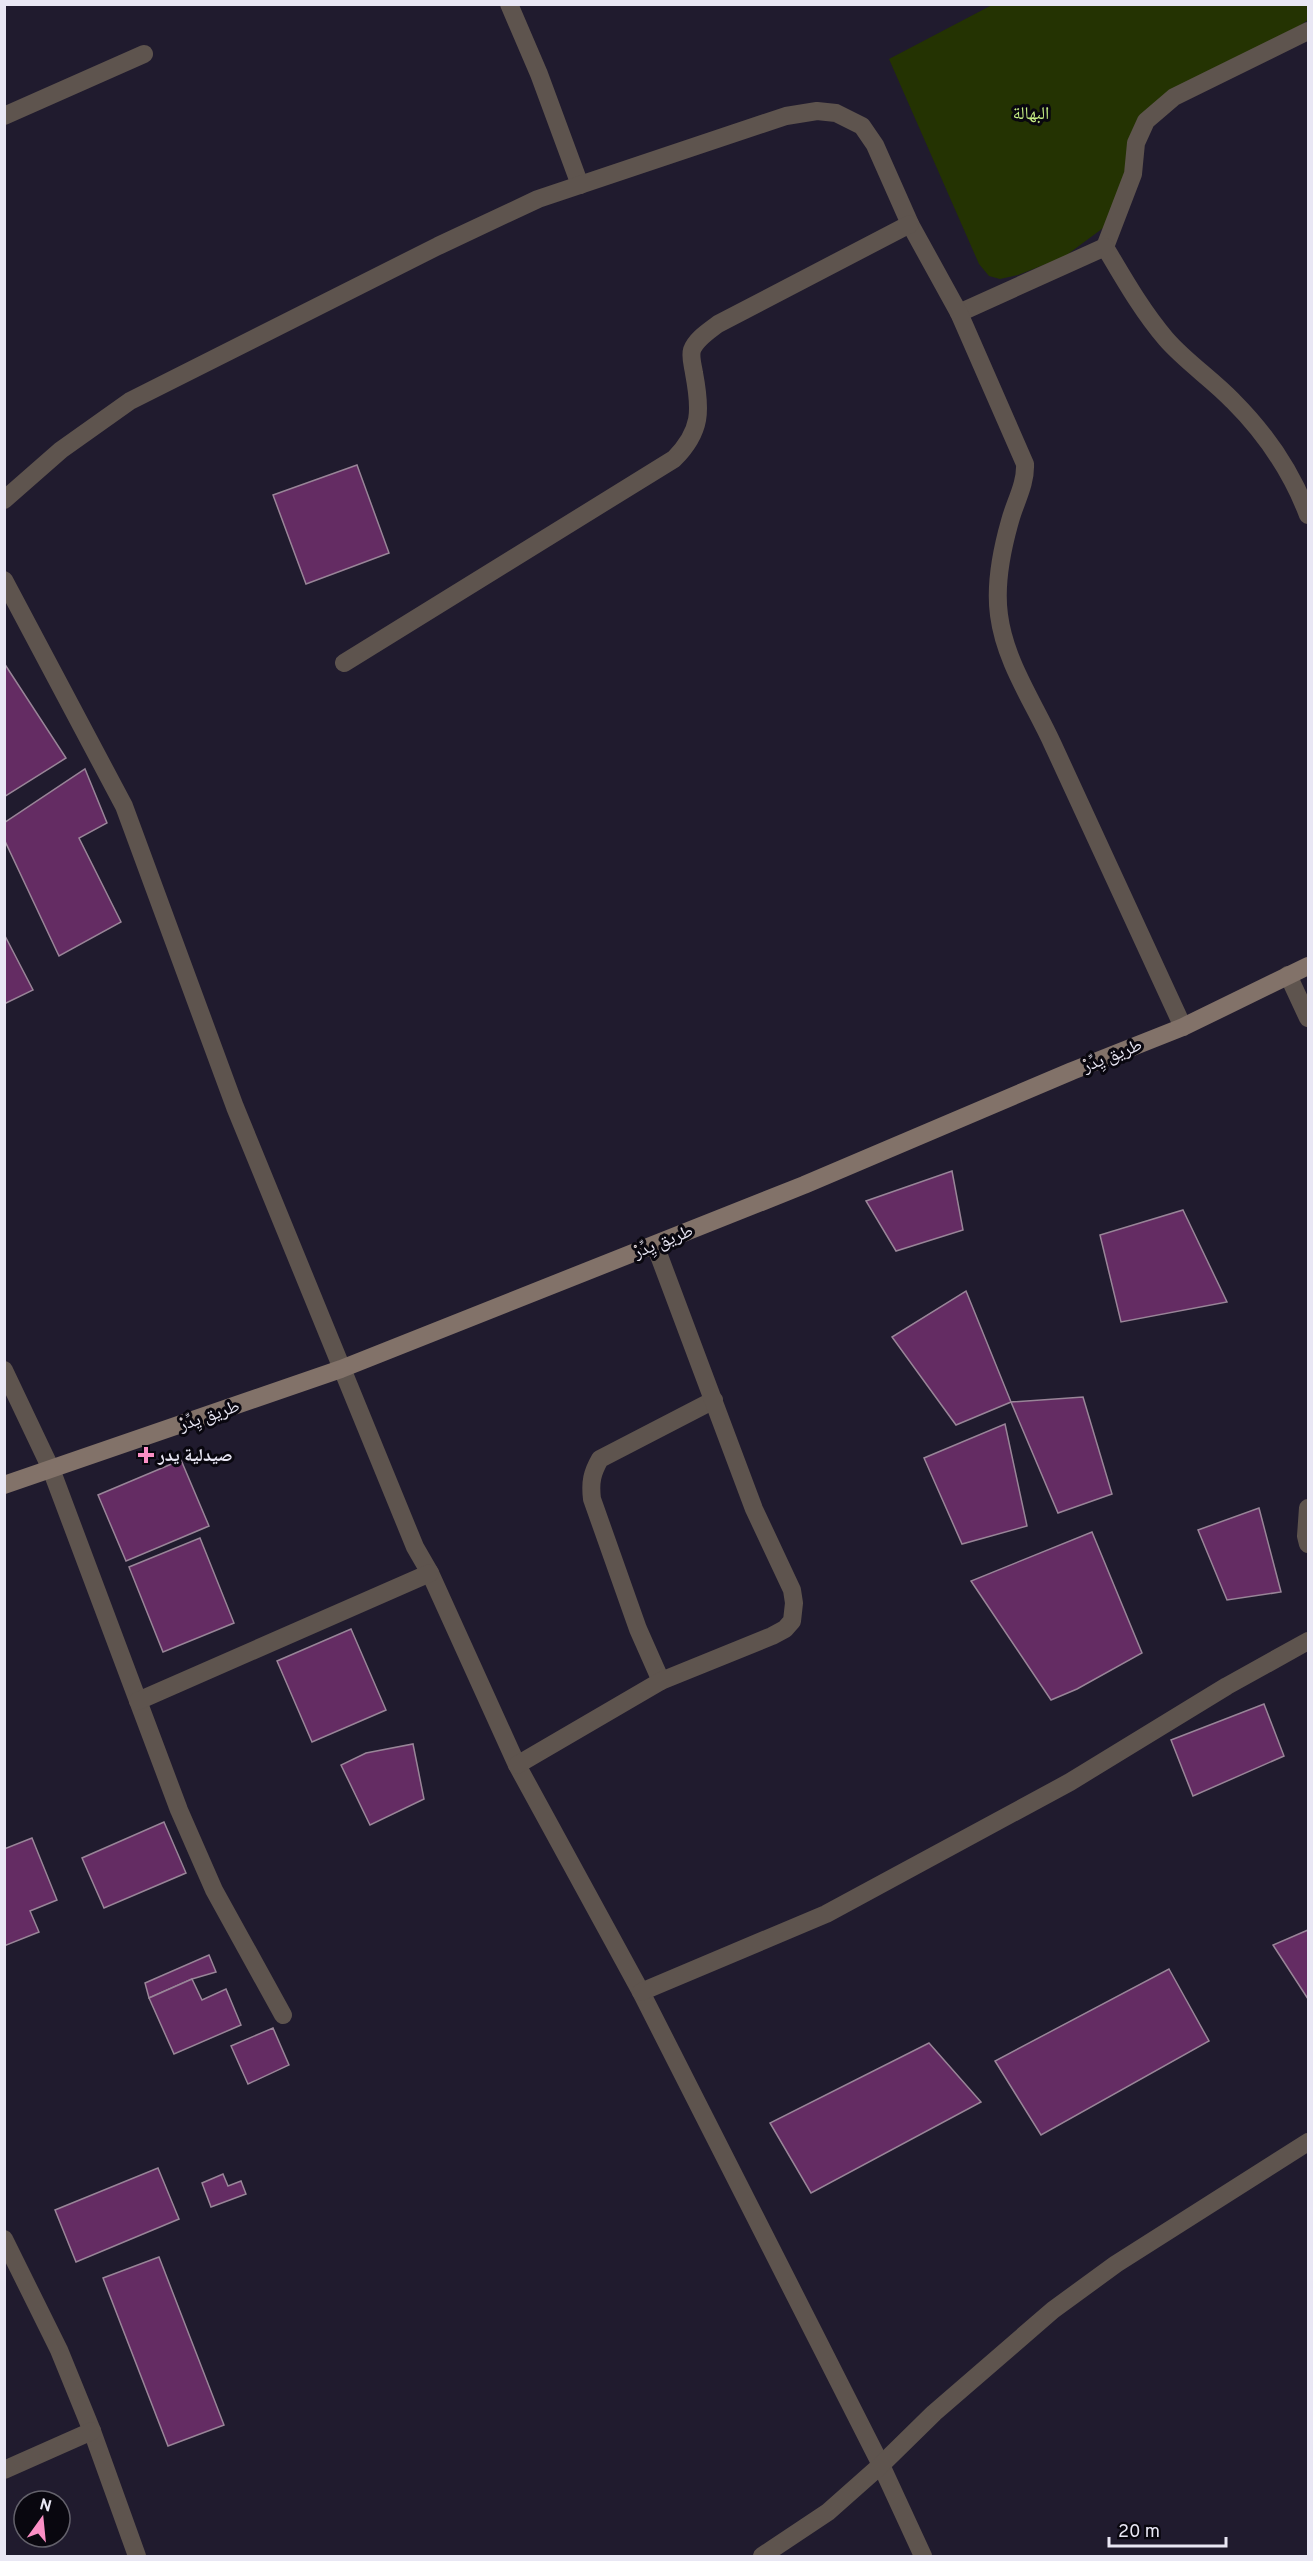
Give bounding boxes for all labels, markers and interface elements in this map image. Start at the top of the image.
park label: البهالة [1013,103,1049,126]
street label: طريق يِدِّرْ [1078,1034,1146,1079]
street label: طريق يِدِّرْ [629,1220,697,1265]
street label: طريق يِدِّرْ [175,1395,243,1438]
place label: صيدلية يدر [157,1445,232,1468]
marker: صيدلية يدر [139,1448,153,1462]
north arrow [12,2489,72,2549]
text: N [37,2495,54,2518]
scale bar [1109,2510,1226,2548]
text: 20 m [1118,2521,1160,2544]

